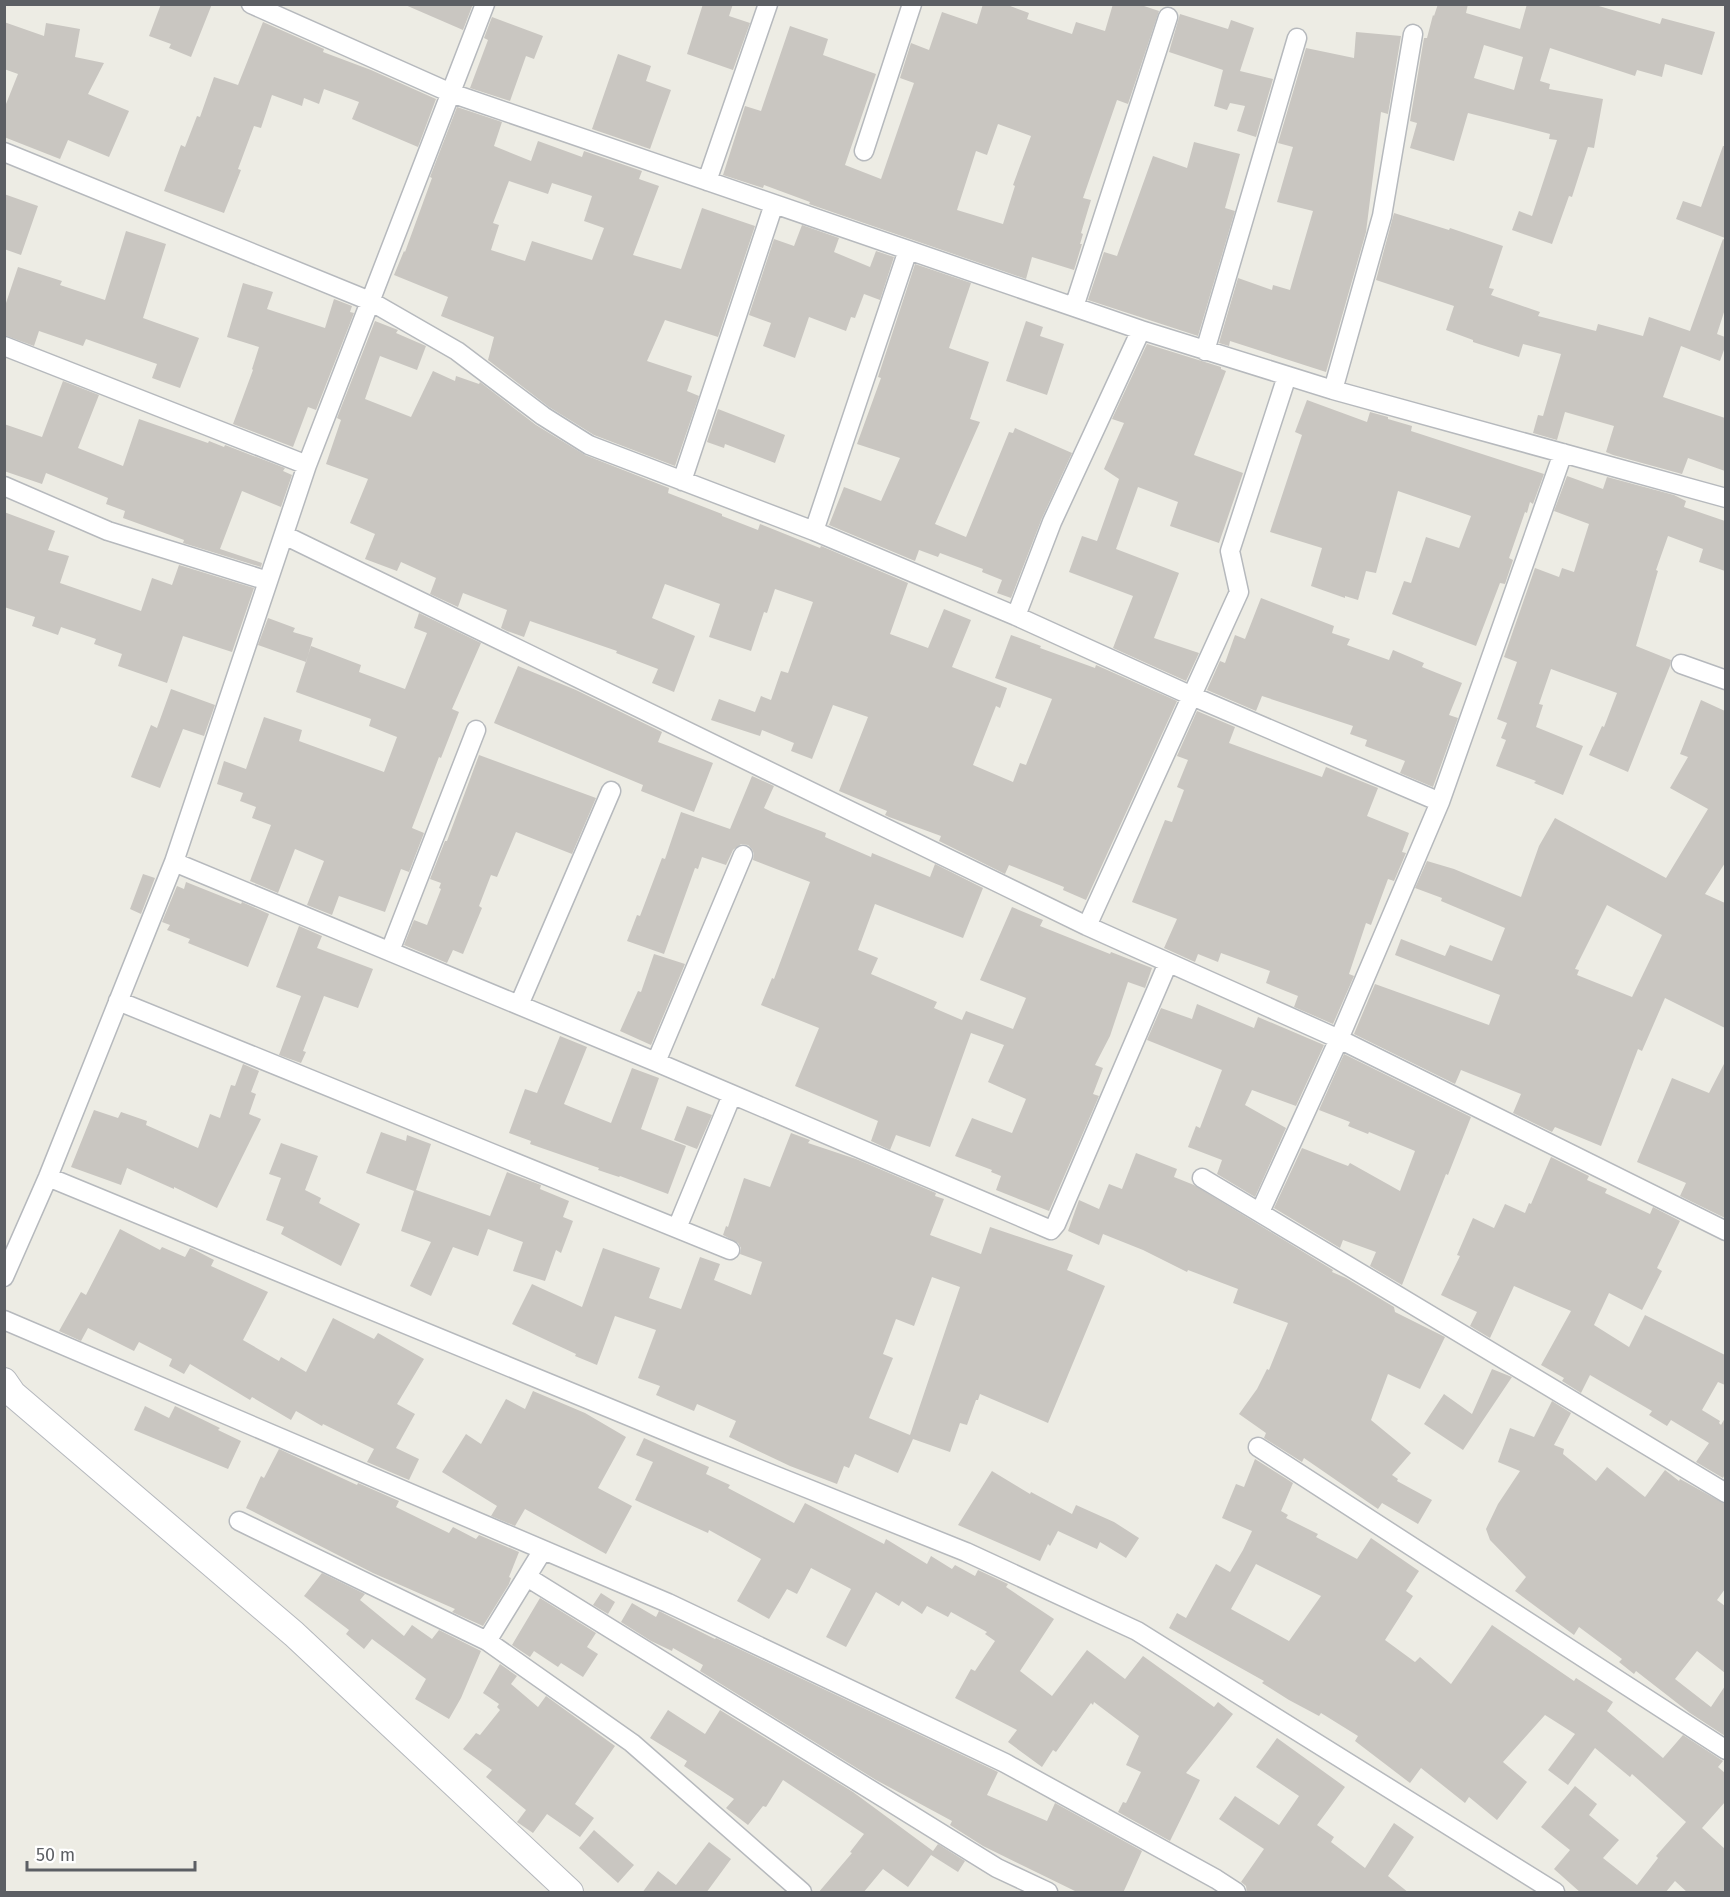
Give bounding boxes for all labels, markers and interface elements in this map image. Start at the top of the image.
scale bar [27,1834,195,1872]
text: 50 m [36,1844,75,1866]

